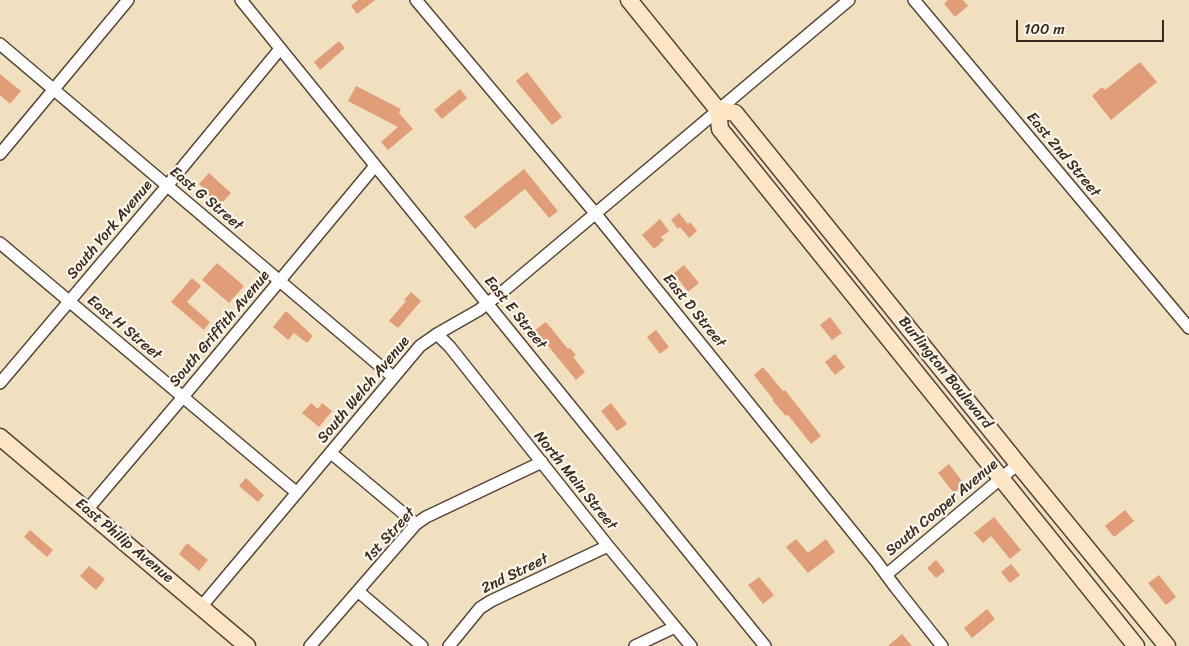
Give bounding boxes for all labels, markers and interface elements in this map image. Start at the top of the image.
scale bar [1019,10,1166,42]
text: 100 m [1024,16,1065,42]
street label: East 2nd Street [1022,109,1104,201]
street label: East G Street [166,163,246,235]
street label: South York Avenue [63,177,157,283]
street label: South Griffith Avenue [166,267,274,391]
street label: East D Street [659,270,729,352]
street label: East E Street [480,273,550,353]
street label: East H Street [83,292,165,364]
street label: Burlington Boulevard [894,313,996,433]
street label: South Welch Avenue [314,333,414,447]
street label: North Main Street [530,428,620,534]
street label: South Cooper Avenue [882,456,1002,560]
street label: East Philip Avenue [71,495,177,587]
street label: 1st Street [360,504,420,566]
street label: 2nd Street [479,550,551,598]

